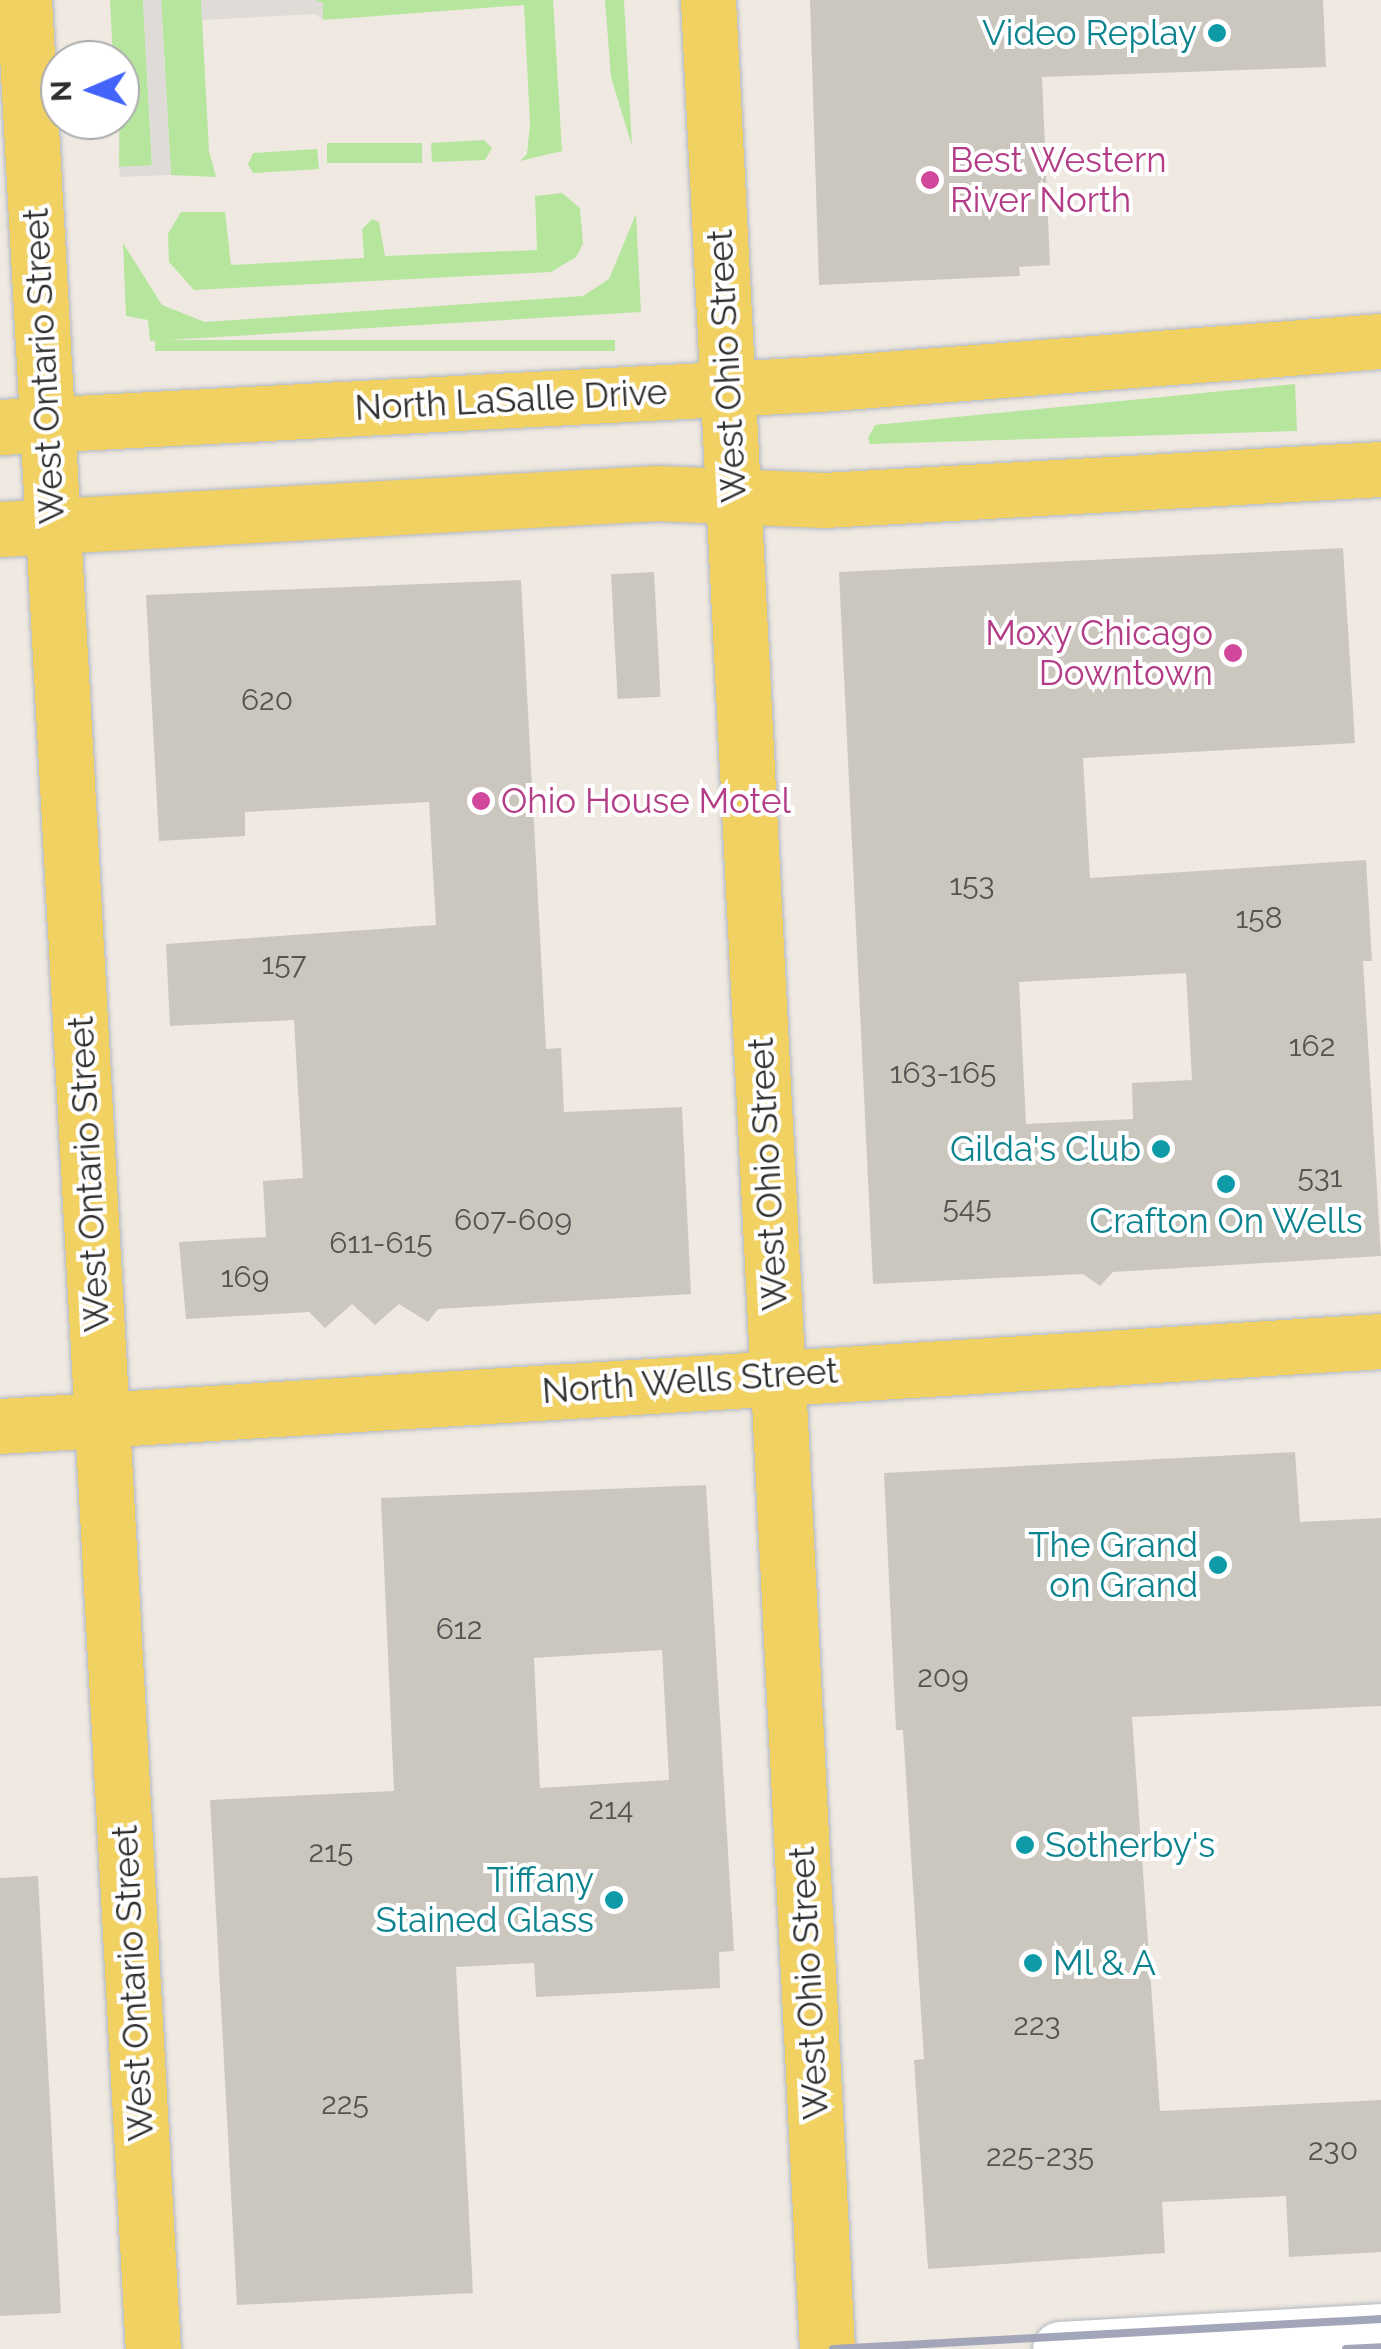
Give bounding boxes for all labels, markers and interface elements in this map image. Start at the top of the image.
place label: Video Replay [982,12,1197,54]
marker: Video Replay [1206,22,1228,44]
north arrow [40,40,140,140]
text: N [45,80,78,102]
place label: Best Western River North [950,139,1168,221]
marker: Best Western River North [919,169,941,191]
street label: West Ontario Street [15,207,73,525]
street label: West Ohio Street [699,228,755,504]
street label: North LaSalle Drive [354,371,668,429]
place label: Moxy Chicago Downtown [984,612,1213,694]
marker: Moxy Chicago Downtown [1222,642,1244,664]
house number: 620 [241,682,293,718]
place label: Ohio House Motel [501,780,791,822]
marker: Ohio House Motel [470,790,492,812]
house number: 153 [949,867,995,903]
house number: 158 [1236,900,1282,936]
house number: 157 [261,946,307,982]
street label: West Ontario Street [60,1015,118,1333]
house number: 162 [1289,1028,1335,1064]
street label: West Ohio Street [740,1036,796,1312]
house number: 163-165 [890,1055,996,1091]
place label: Gilda's Club [950,1128,1141,1170]
marker: Gilda's Club [1150,1138,1172,1160]
house number: 531 [1297,1159,1343,1195]
marker: Crafton On Wells [1215,1173,1237,1195]
house number: 545 [942,1190,992,1226]
place label: Crafton On Wells [1089,1200,1363,1242]
house number: 607-609 [454,1202,572,1238]
house number: 611-615 [329,1225,433,1261]
house number: 169 [221,1259,269,1295]
street label: North Wells Street [540,1350,840,1412]
place label: The Grand on Grand [1028,1524,1198,1606]
marker: The Grand on Grand [1207,1554,1229,1576]
house number: 612 [436,1611,482,1647]
house number: 209 [917,1659,969,1695]
house number: 214 [589,1791,633,1827]
street label: West Ontario Street [104,1824,162,2142]
place label: Sotherby's [1045,1824,1215,1866]
house number: 215 [309,1834,353,1870]
marker: Sotherby's [1014,1834,1036,1856]
street label: West Ohio Street [781,1845,837,2121]
place label: Tiffany Stained Glass [376,1859,594,1941]
marker: Tiffany Stained Glass [603,1889,625,1911]
place label: Ml & A [1053,1942,1158,1984]
marker: Ml & A [1022,1952,1044,1974]
house number: 223 [1013,2007,1061,2043]
house number: 225 [321,2086,369,2122]
house number: 230 [1308,2132,1358,2168]
house number: 225-235 [986,2138,1094,2174]

